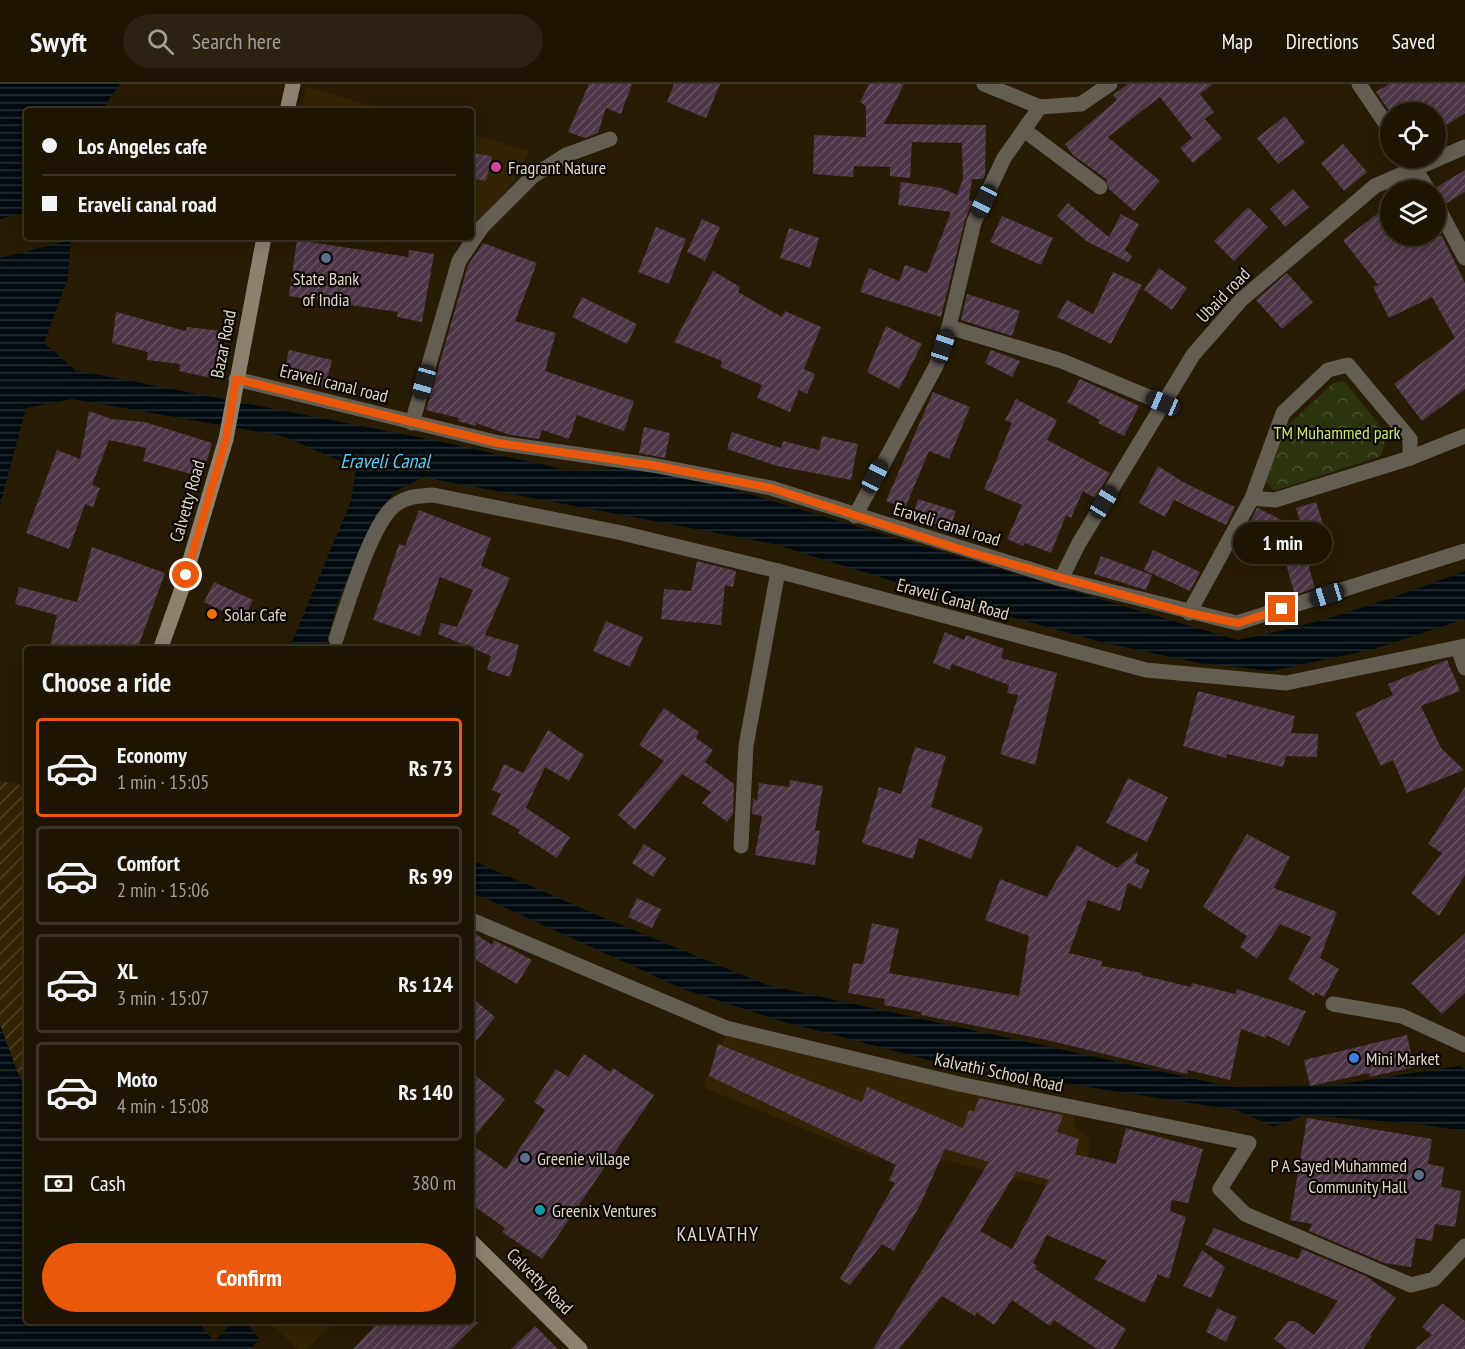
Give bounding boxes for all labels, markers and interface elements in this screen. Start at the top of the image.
search box [123,14,543,68]
text: Swyft [30,23,87,60]
icon: search [144,25,177,58]
text: Search here [192,27,281,55]
text: Map [1222,28,1253,55]
text: Directions [1286,28,1359,55]
text: Saved [1392,28,1435,55]
map controls [1380,102,1446,246]
button: locate [1380,102,1446,168]
text: Los Angeles cafe [78,132,207,160]
place label: Fragrant Nature [508,156,606,179]
marker: Fragrant Nature [489,160,503,174]
button: layers [1380,180,1446,246]
car [968,181,1000,221]
text: Eraveli canal road [78,190,217,218]
marker: State Bank of India [319,251,333,265]
street label: Ubaid road [1191,263,1255,327]
place label: State Bank of India [293,267,359,311]
street label: Bazar Road [205,308,241,380]
car [929,326,957,366]
street label: Eraveli canal road [278,358,390,408]
car [410,362,438,402]
car [1143,388,1183,418]
park label: TM Muhammed park [1273,421,1401,444]
water label: Eraveli Canal [340,448,432,474]
car [859,456,891,496]
street label: Calvetty Road [164,457,210,545]
car [1087,482,1121,522]
street label: Eraveli canal road [891,497,1003,551]
callout: 1 min [1232,522,1332,564]
text: 1 min [1262,530,1303,556]
route start [172,561,199,588]
street label: Eraveli Canal Road [894,573,1012,625]
car [1307,581,1347,609]
route end [1268,595,1295,622]
place label: Solar Cafe [224,603,287,626]
marker: Solar Cafe [205,607,219,621]
text: Choose a ride [42,665,171,699]
icon: car [45,741,99,795]
text: Economy [117,741,187,769]
text: Rs 73 [409,754,453,782]
text: 1 min · 15:05 [117,769,209,795]
icon: car [45,849,99,903]
text: Comfort [117,849,180,877]
text: Rs 99 [409,862,453,890]
text: 2 min · 15:06 [117,877,209,903]
icon: car [45,957,99,1011]
text: XL [117,957,138,985]
text: Rs 124 [398,970,453,998]
text: 3 min · 15:07 [117,985,209,1011]
street label: Kalvathi School Road [933,1047,1065,1097]
place label: Mini Market [1366,1047,1440,1070]
marker: Mini Market [1347,1051,1361,1065]
icon: car [45,1065,99,1119]
text: Moto [117,1065,158,1093]
text: Rs 140 [398,1078,453,1106]
text: 4 min · 15:08 [117,1093,209,1119]
place label: Greenie village [537,1147,630,1170]
marker: Greenie village [518,1151,532,1165]
place label: P A Sayed Muhammed Community Hall [1271,1154,1408,1198]
icon: cash [42,1167,75,1200]
marker: P A Sayed Muhammed Community Hall [1412,1168,1426,1182]
text: Cash [90,1169,126,1197]
text: 380 m [412,1170,456,1196]
place label: Greenix Ventures [552,1199,657,1222]
marker: Greenix Ventures [533,1203,547,1217]
district label: KALVATHY [676,1221,760,1247]
button: Confirm [42,1243,456,1312]
street label: Calvetty Road [502,1243,578,1319]

